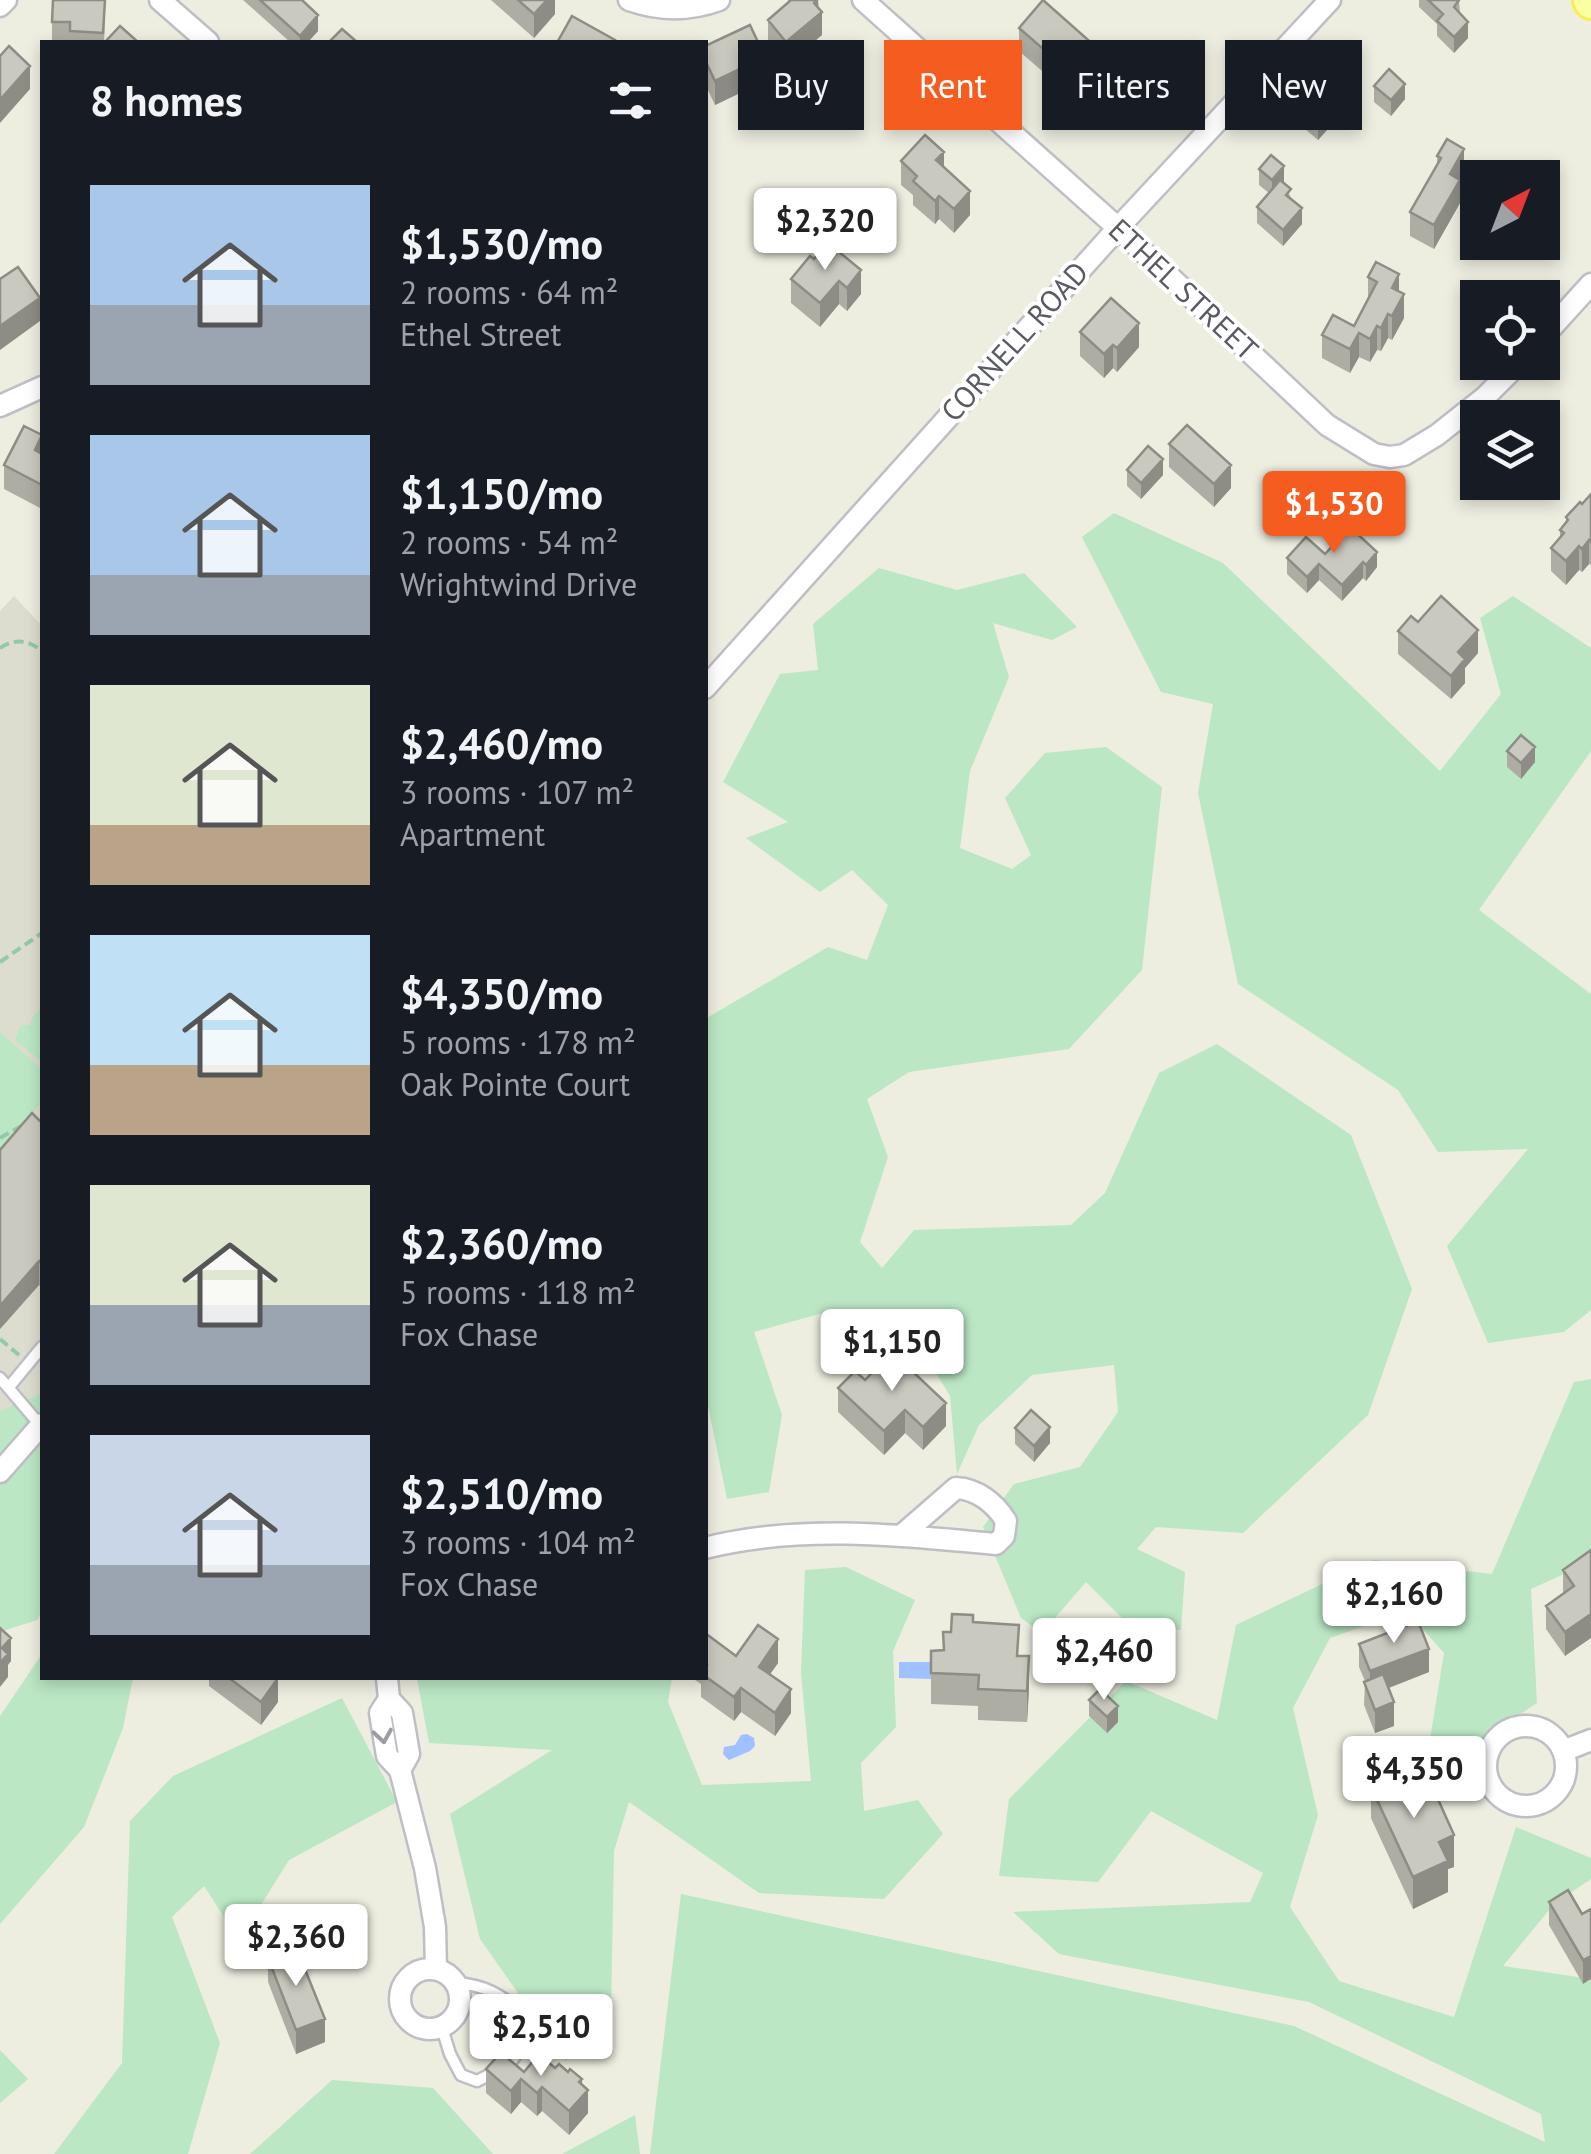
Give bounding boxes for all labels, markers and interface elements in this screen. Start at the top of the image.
chip: Buy [738,40,864,130]
chip: Rent [884,40,1022,130]
chip: Filters [1042,40,1205,130]
chip: New [1225,40,1362,130]
text: 8 homes [90,73,243,128]
icon: filters [603,73,658,128]
north arrow [1460,160,1560,260]
map controls [1460,160,1560,500]
pin: $2,320 [744,188,906,273]
text: $2,320 [776,199,874,241]
street label: ETHEL STREET [1101,210,1267,368]
text: $1,530/mo [400,216,603,271]
icon: home [170,225,290,345]
street label: CORNELL ROAD [932,253,1096,429]
text: 2 rooms · 64 m² [400,271,618,313]
button: locate [1460,280,1560,380]
text: Ethel Street [400,313,561,355]
button: layers [1460,400,1560,500]
text: $1,150/mo [400,466,603,521]
pin: $1,530 [1253,471,1415,556]
icon: home [170,475,290,595]
text: $1,530 [1285,482,1383,524]
text: 2 rooms · 54 m² [400,521,618,563]
text: Wrightwind Drive [400,563,637,605]
text: $2,460/mo [400,716,603,771]
icon: home [170,725,290,845]
text: 3 rooms · 107 m² [400,771,634,813]
text: Apartment [400,813,545,855]
text: $4,350/mo [400,966,603,1021]
icon: home [170,975,290,1095]
text: 5 rooms · 178 m² [400,1021,636,1063]
text: Oak Pointe Court [400,1063,630,1105]
text: $2,360/mo [400,1216,603,1271]
icon: home [170,1225,290,1345]
text: 5 rooms · 118 m² [400,1271,636,1313]
pin: $1,150 [811,1309,973,1394]
text: Fox Chase [400,1313,538,1355]
text: $1,150 [843,1320,941,1362]
text: $2,510/mo [400,1466,603,1521]
icon: home [170,1475,290,1595]
text: 3 rooms · 104 m² [400,1521,636,1563]
pin: $2,160 [1313,1561,1475,1646]
text: Fox Chase [400,1563,538,1605]
text: $2,160 [1345,1572,1443,1614]
pin: $2,460 [1023,1618,1185,1703]
text: $2,460 [1055,1629,1153,1671]
one-way arrow [372,1728,393,1744]
pin: $4,350 [1333,1736,1495,1821]
text: $4,350 [1365,1747,1463,1789]
pin: $2,360 [215,1904,377,1989]
text: $2,360 [247,1915,345,1957]
pin: $2,510 [460,1994,622,2079]
text: $2,510 [492,2005,590,2047]

